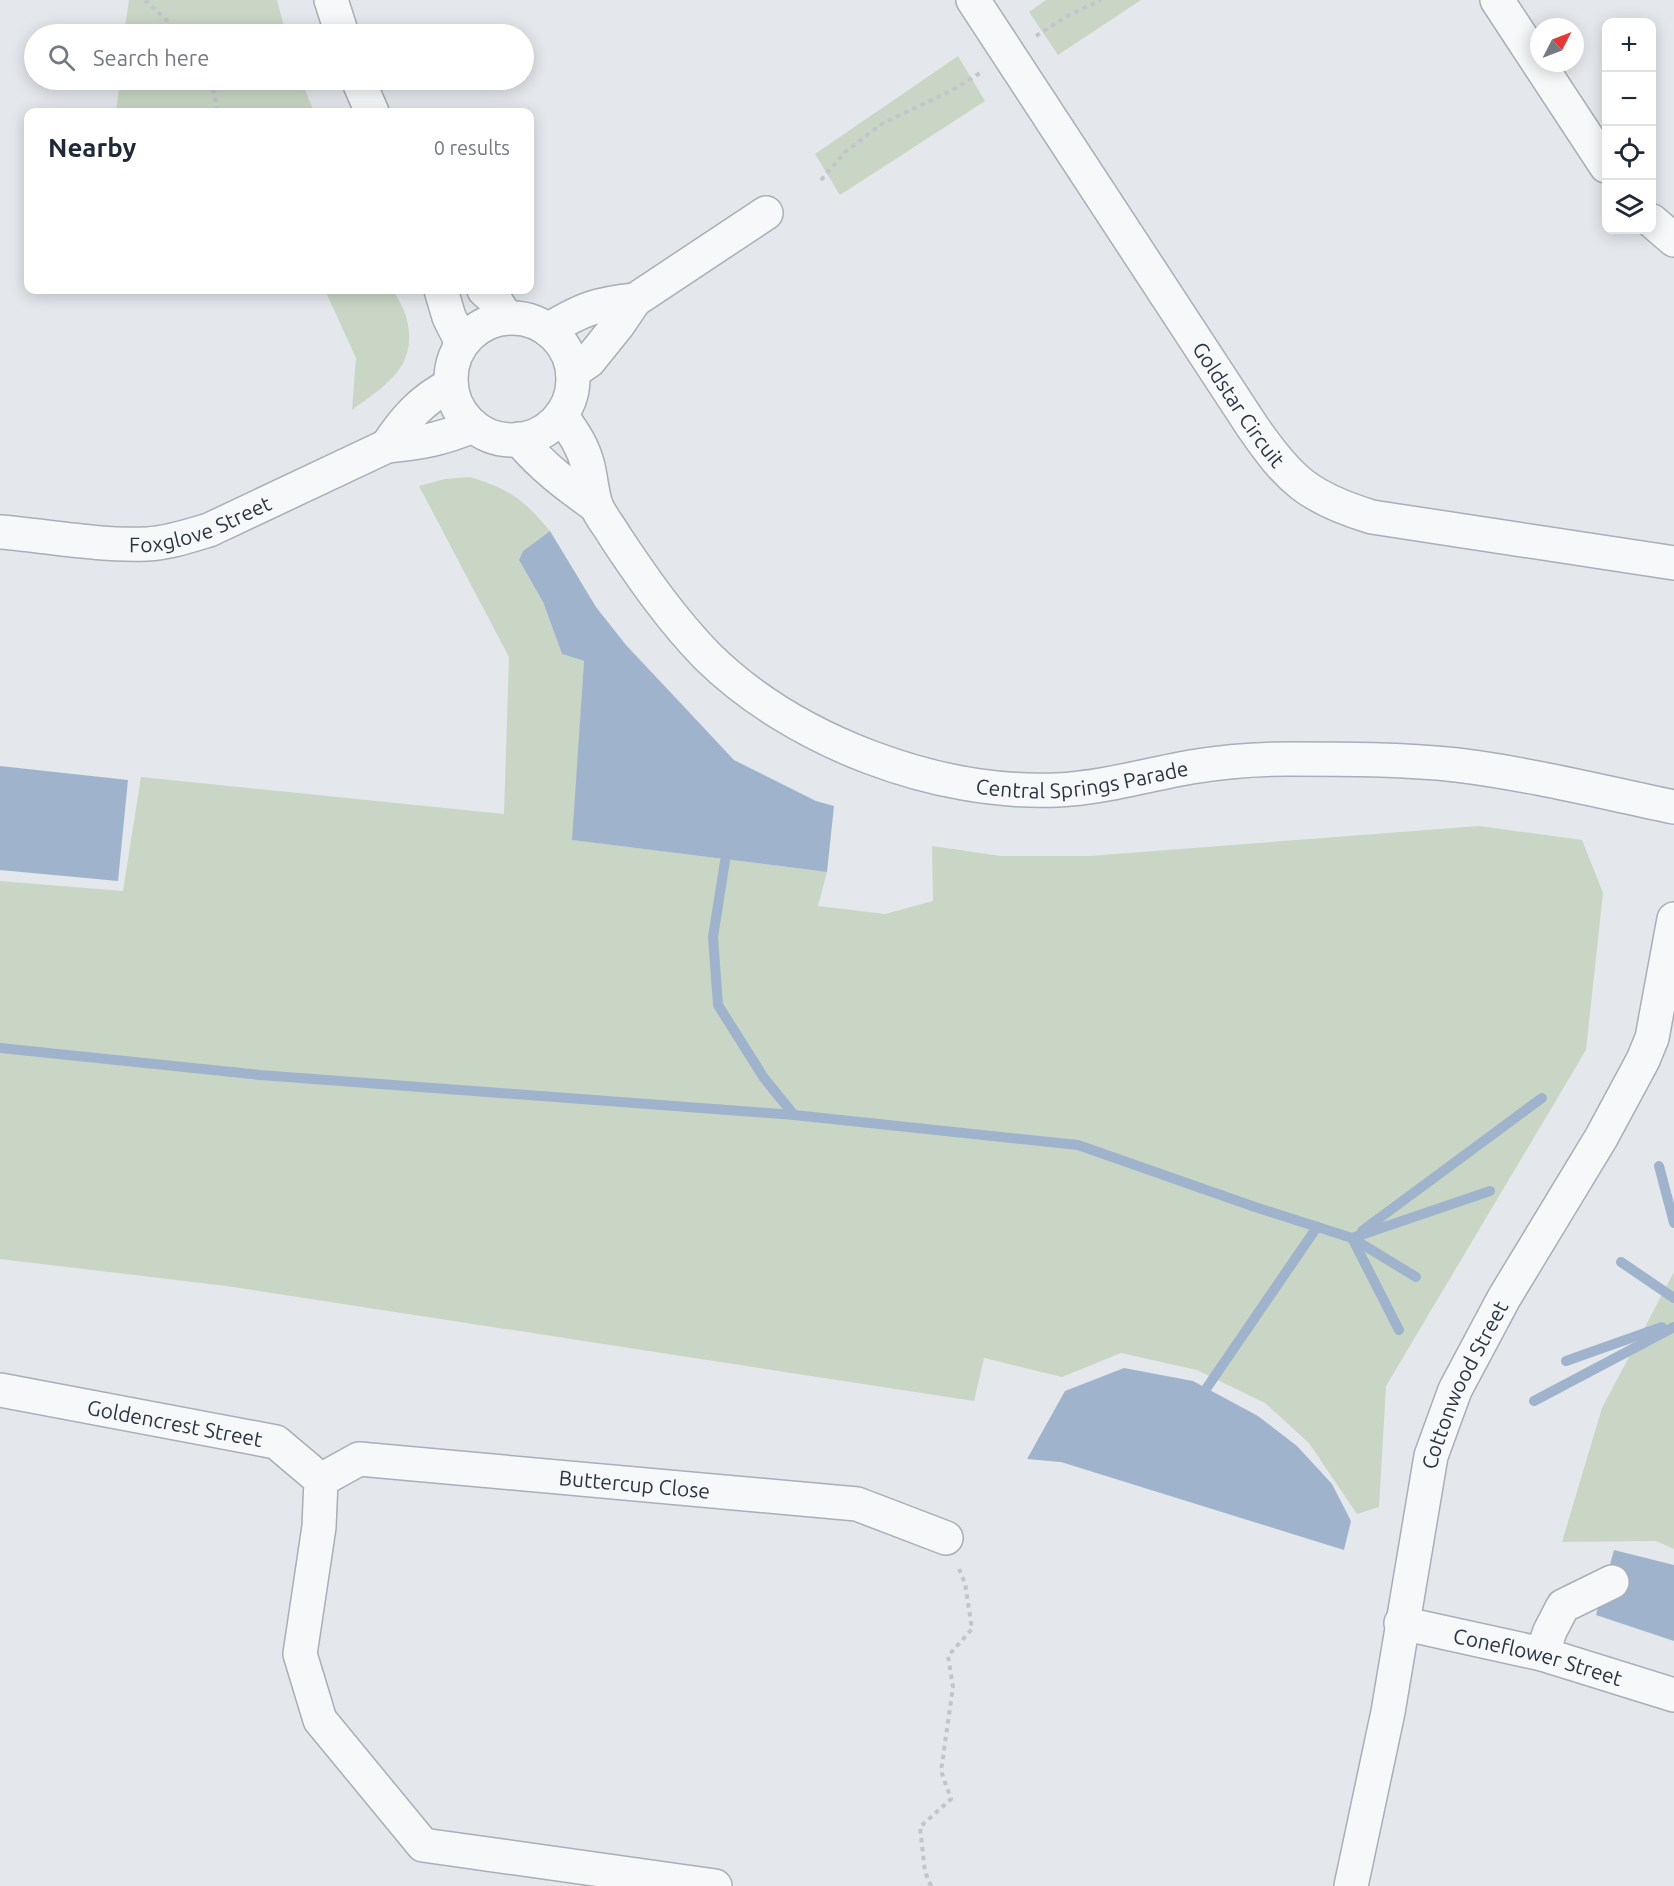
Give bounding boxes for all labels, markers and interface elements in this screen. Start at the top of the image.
north arrow [1530,18,1584,72]
map controls [1602,18,1656,234]
button: + [1602,18,1656,72]
search box [24,24,534,90]
icon: search [45,41,78,74]
text: Search here [93,45,209,70]
button: − [1602,72,1656,126]
button: locate [1602,126,1656,180]
text: Nearby [48,133,136,162]
text: 0 results [434,136,510,159]
button: layers [1602,180,1656,234]
street label: Goldstar Circuit [1188,337,1290,472]
street label: Foxglove Street [129,491,275,556]
street label: Central Springs Parade [975,756,1190,802]
street label: Cottonwood Street [1417,1296,1512,1471]
street label: Goldencrest Street [85,1395,265,1451]
street label: Buttercup Close [558,1465,711,1503]
street label: Coneflower Street [1451,1623,1625,1690]

